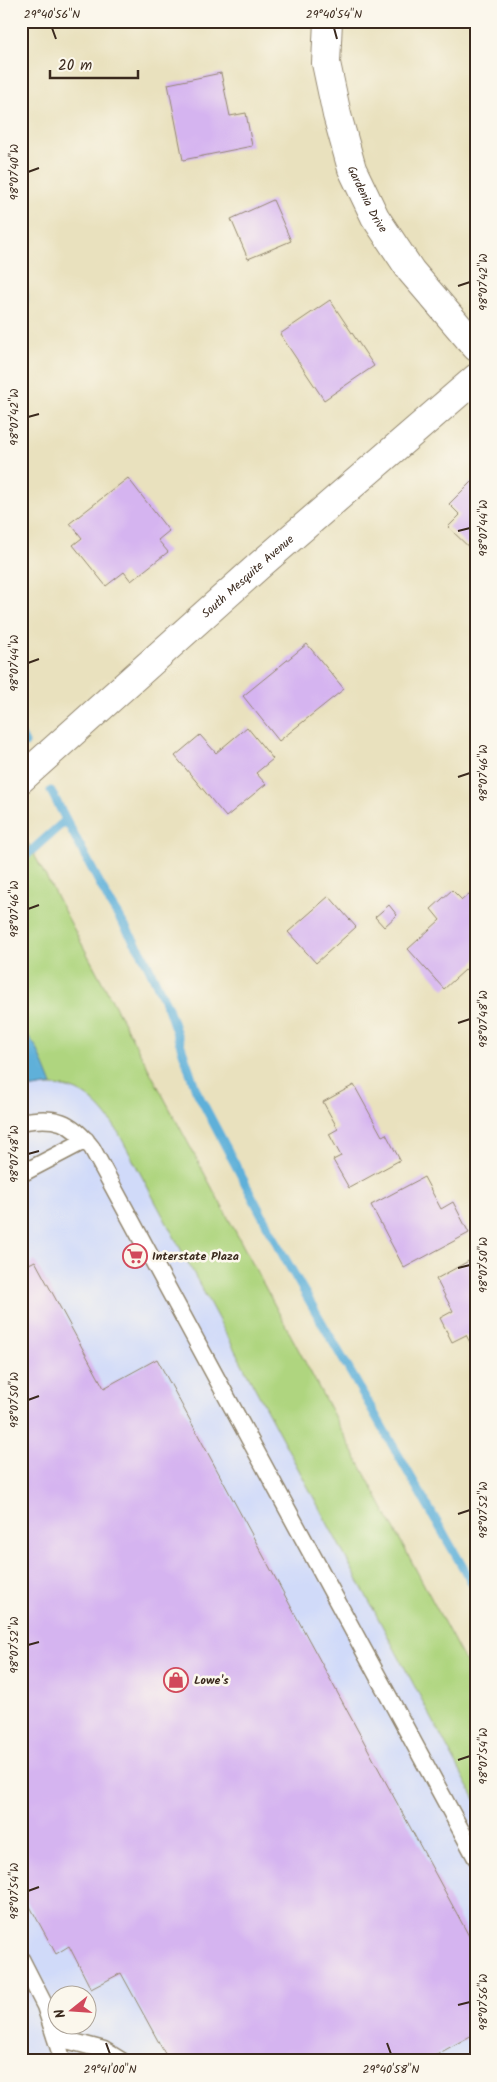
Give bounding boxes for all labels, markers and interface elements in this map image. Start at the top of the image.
text: 29°40'56"N [24,5,80,24]
text: 29°40'54"N [306,5,362,24]
scale bar [50,48,138,80]
text: 20 m [58,54,92,78]
text: 98°07'40"W [5,144,24,200]
street label: Gardenia Drive [342,163,392,237]
text: 98°07'42"W [474,253,493,311]
text: 98°07'42"W [5,388,24,446]
text: 98°07'44"W [474,499,493,557]
street label: South Mesquite Avenue [197,530,299,623]
text: 98°07'44"W [5,634,24,692]
text: 98°07'46"W [474,744,493,802]
text: 98°07'46"W [5,880,24,938]
text: 98°07'48"W [474,990,493,1048]
text: 98°07'48"W [5,1125,24,1183]
text: 98°07'50"W [474,1237,493,1293]
supermarket icon: Interstate Plaza [122,1243,148,1269]
place label: Interstate Plaza [152,1247,239,1266]
text: 98°07'50"W [5,1372,24,1428]
text: 98°07'52"W [474,1481,493,1539]
text: 98°07'52"W [5,1616,24,1674]
shop icon: Lowe's [163,1667,189,1693]
place label: Lowe's [194,1671,229,1690]
text: 98°07'54"W [474,1728,493,1784]
text: 98°07'54"W [5,1863,24,1919]
text: 98°07'56"W [474,1974,493,2030]
north arrow [48,1984,98,2034]
text: N [49,2006,72,2021]
text: 29°41'00"N [83,2060,137,2079]
text: 29°40'58"N [362,2060,420,2079]

